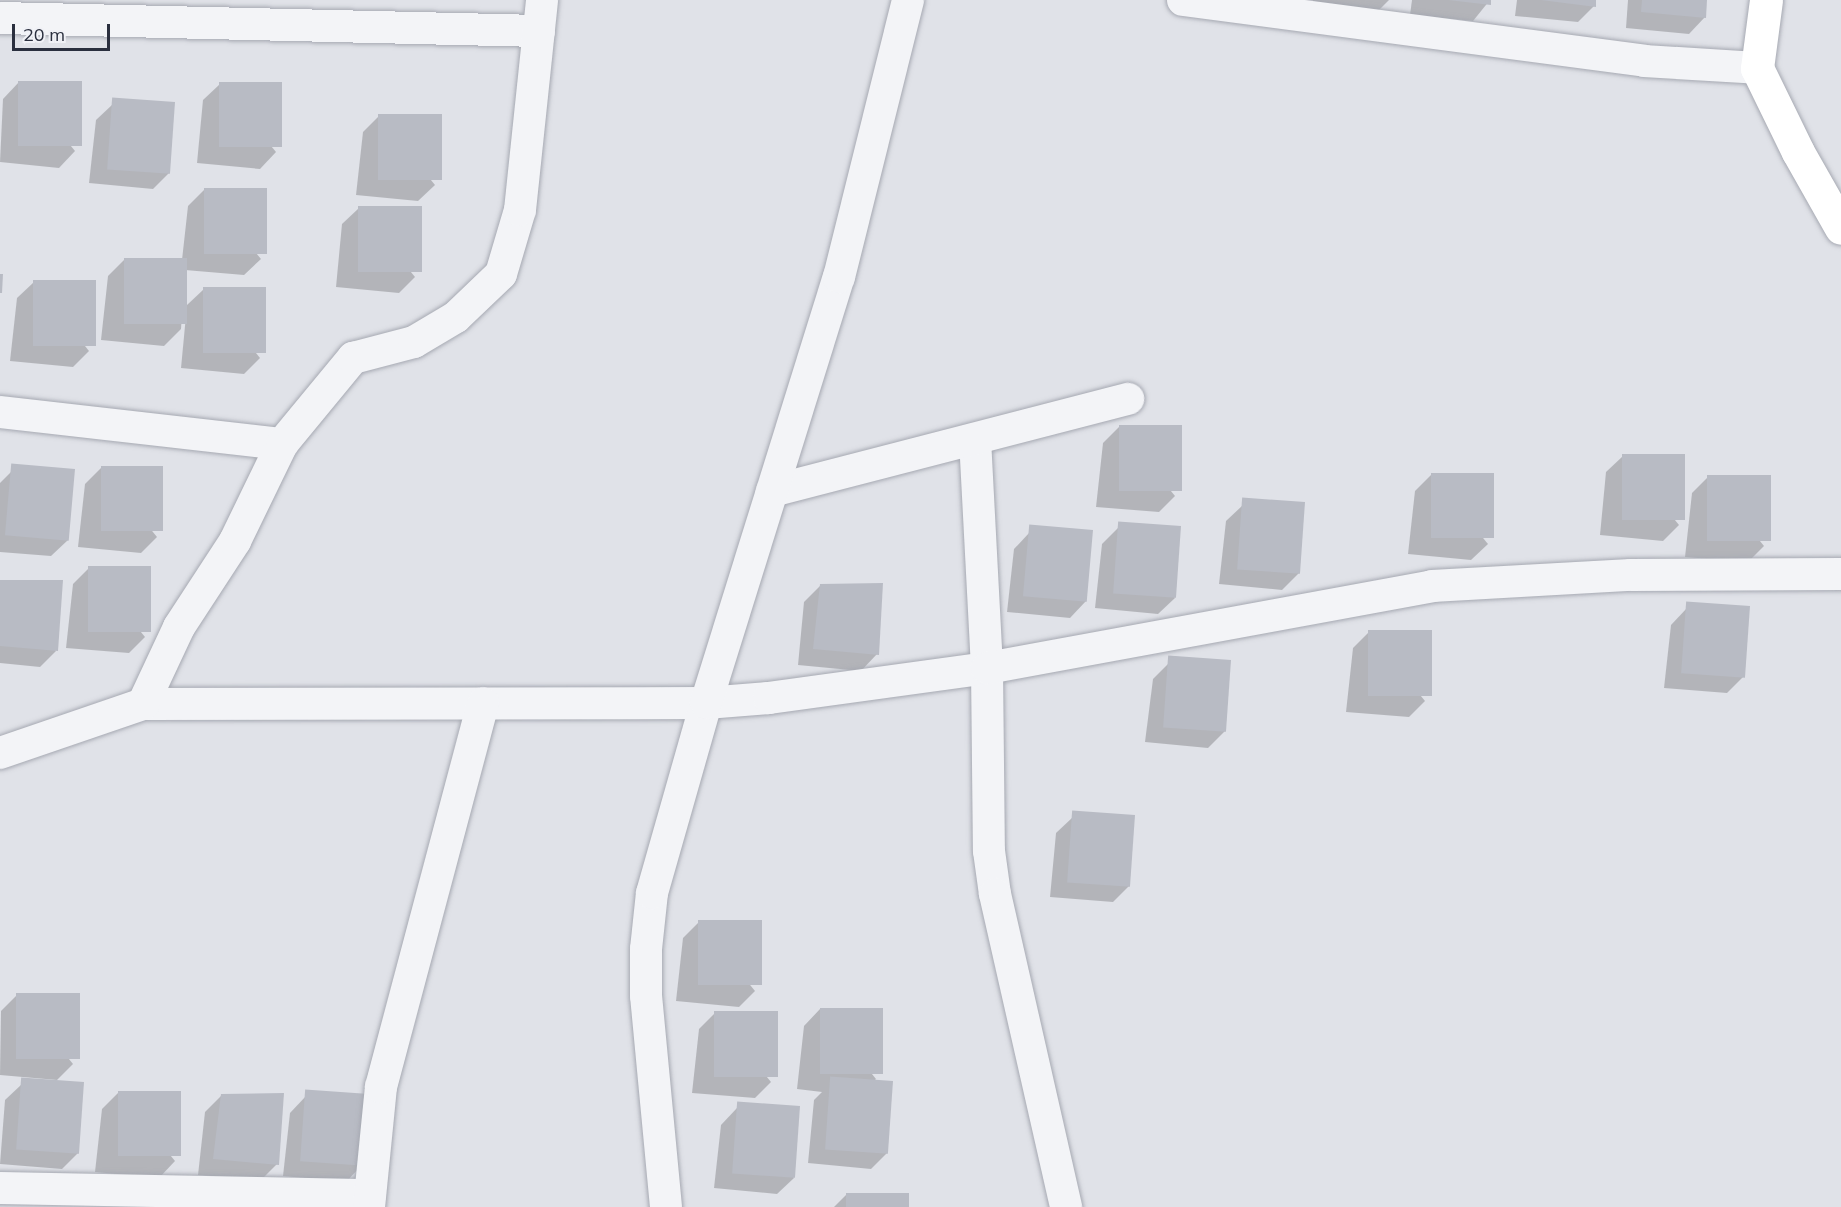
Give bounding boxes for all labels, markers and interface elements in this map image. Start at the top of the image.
scale bar [15,12,112,50]
text: 20 m [23,23,65,46]

